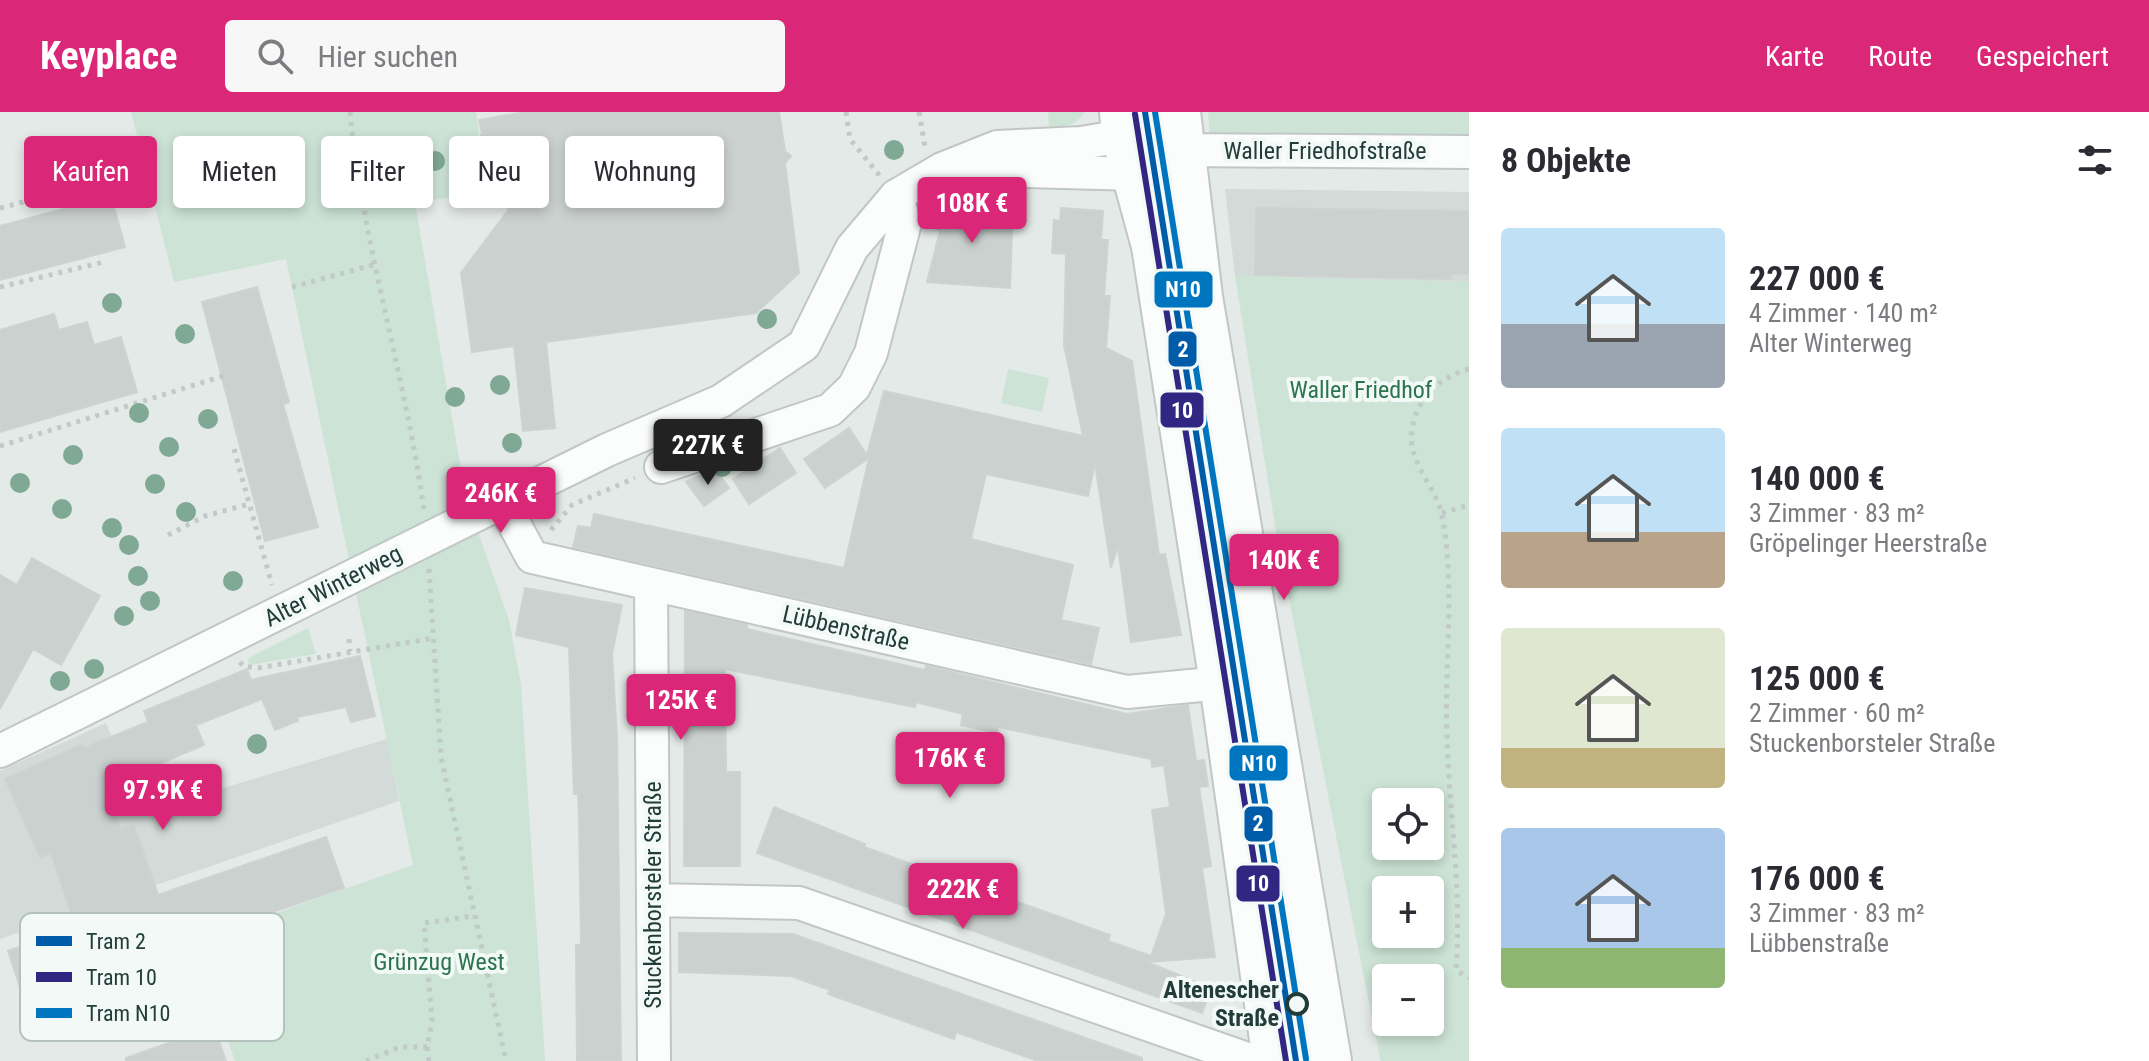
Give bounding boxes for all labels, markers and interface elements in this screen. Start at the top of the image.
search box [225,20,785,92]
text: Keyplace [40,34,177,78]
icon: search [253,34,297,78]
text: Hier suchen [317,39,458,74]
text: Karte [1765,40,1824,73]
text: Route [1868,40,1932,73]
text: Gespeichert [1976,40,2109,73]
chip: Kaufen [24,136,157,208]
chip: Mieten [173,136,305,208]
chip: Filter [321,136,433,208]
chip: Neu [449,136,549,208]
chip: Wohnung [565,136,724,208]
street label: Waller Friedhofstraße [1223,137,1427,165]
icon: filters [2073,138,2117,182]
text: 8 Objekte [1501,140,1631,180]
pin: 108K € [907,177,1037,245]
text: 108K € [936,188,1008,218]
text: 227 000 € [1749,258,1885,298]
icon: home [1565,260,1661,356]
line badge: N10 [1153,270,1214,309]
text: N10 [1165,277,1201,302]
text: 4 Zimmer · 140 m² [1749,298,1938,328]
text: Alter Winterweg [1749,328,1912,358]
line badge: 2 [1167,330,1198,368]
text: 2 [1177,337,1189,362]
park label: Waller Friedhof [1290,376,1433,404]
line badge: 10 [1159,391,1205,429]
text: 10 [1171,398,1193,423]
pin: 227K € [643,419,773,487]
text: 227K € [672,430,744,460]
text: 140 000 € [1749,458,1885,498]
icon: home [1565,460,1661,556]
pin: 246K € [436,467,566,535]
text: 246K € [465,478,537,508]
text: 3 Zimmer · 83 m² [1749,498,1925,528]
text: Gröpelinger Heerstraße [1749,528,1987,558]
pin: 140K € [1219,534,1349,602]
street label: Alter Winterweg [260,539,406,633]
text: 140K € [1248,545,1320,575]
street label: Lübbenstraße [780,600,912,656]
text: 125 000 € [1749,658,1885,698]
icon: home [1565,660,1661,756]
pin: 125K € [616,674,746,742]
text: 125K € [645,685,717,715]
text: 2 Zimmer · 60 m² [1749,698,1925,728]
text: Stuckenborsteler Straße [1749,728,1995,758]
pin: 176K € [885,732,1015,800]
text: 176K € [914,743,986,773]
line badge: N10 [1228,744,1289,782]
text: N10 [1241,751,1277,776]
pin: 97.9K € [89,764,237,832]
text: 97.9K € [123,775,203,805]
street label: Stuckenborsteler Straße [639,781,667,1009]
map controls [1372,788,1444,1036]
button: locate [1372,788,1444,860]
line badge: 2 [1243,805,1274,843]
text: 2 [1252,811,1264,836]
text: 176 000 € [1749,858,1885,898]
icon: home [1565,860,1661,956]
pin: 222K € [898,863,1028,931]
line badge: 10 [1235,864,1281,903]
text: 10 [1247,871,1269,896]
text: 222K € [927,874,999,904]
button: + [1372,876,1444,948]
text: 3 Zimmer · 83 m² [1749,898,1925,928]
legend [20,913,284,1041]
text: Lübbenstraße [1749,928,1889,958]
text: Tram 2 [86,929,146,954]
park label: Grünzug West [373,948,505,976]
button: − [1372,964,1444,1036]
text: Tram 10 [86,965,157,990]
place label: Altenescher Straße [1163,976,1279,1032]
marker: Altenescher Straße [1286,993,1308,1015]
text: Tram N10 [86,1001,170,1026]

